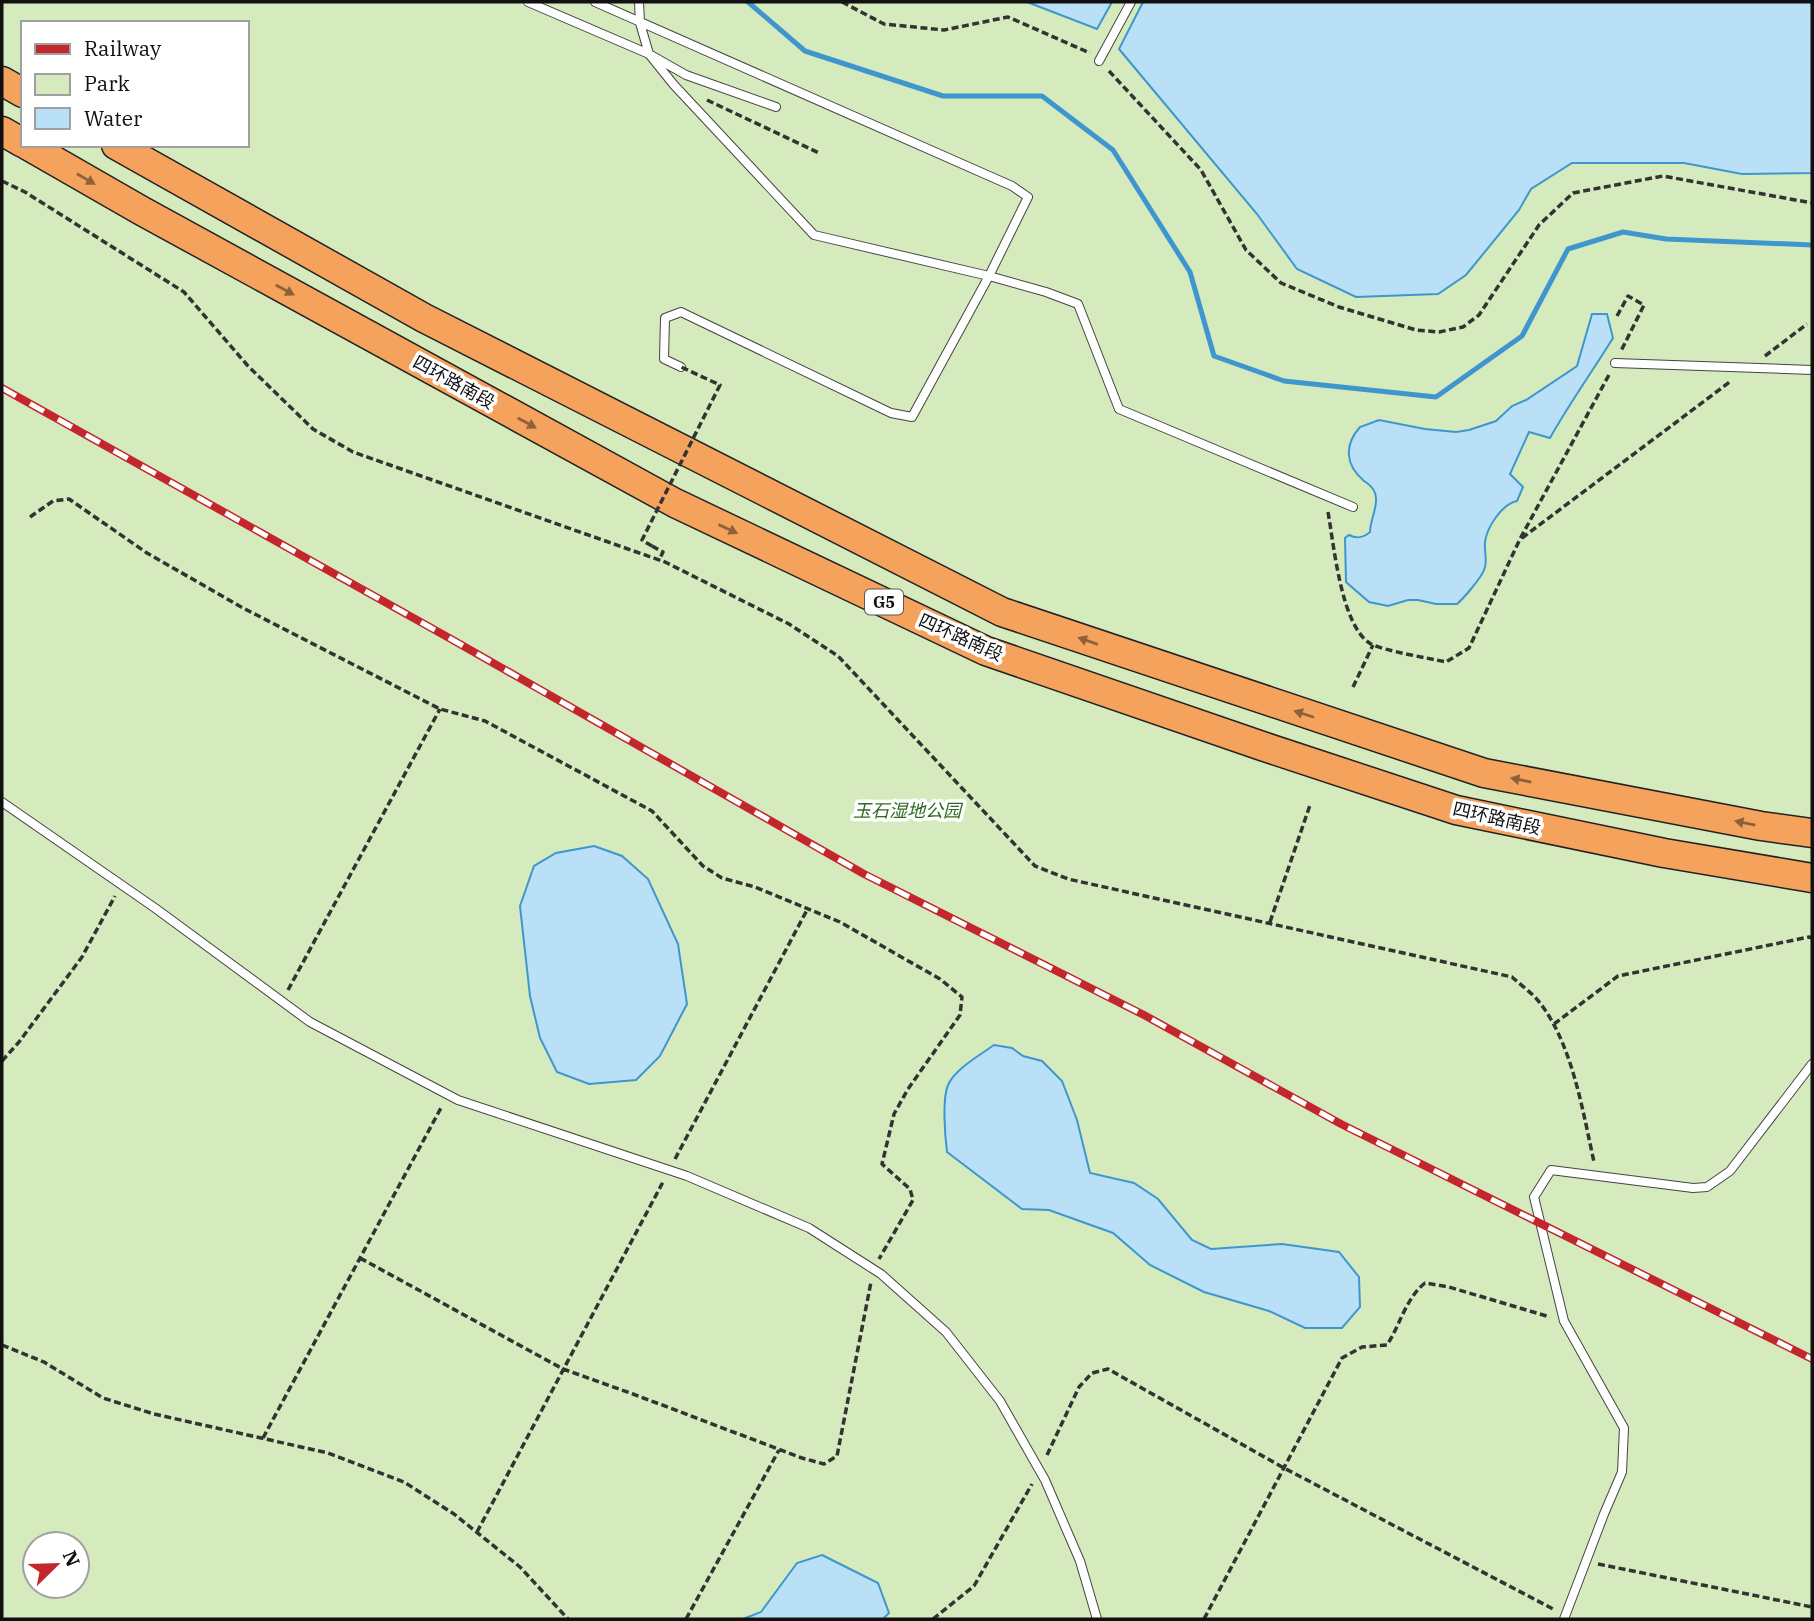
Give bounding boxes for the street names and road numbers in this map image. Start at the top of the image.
street label: 四环路南段 [409,350,499,414]
road number: G5 [865,590,903,614]
street label: 四环路南段 [915,608,1007,666]
street label: 四环路南段 [1451,797,1543,839]

